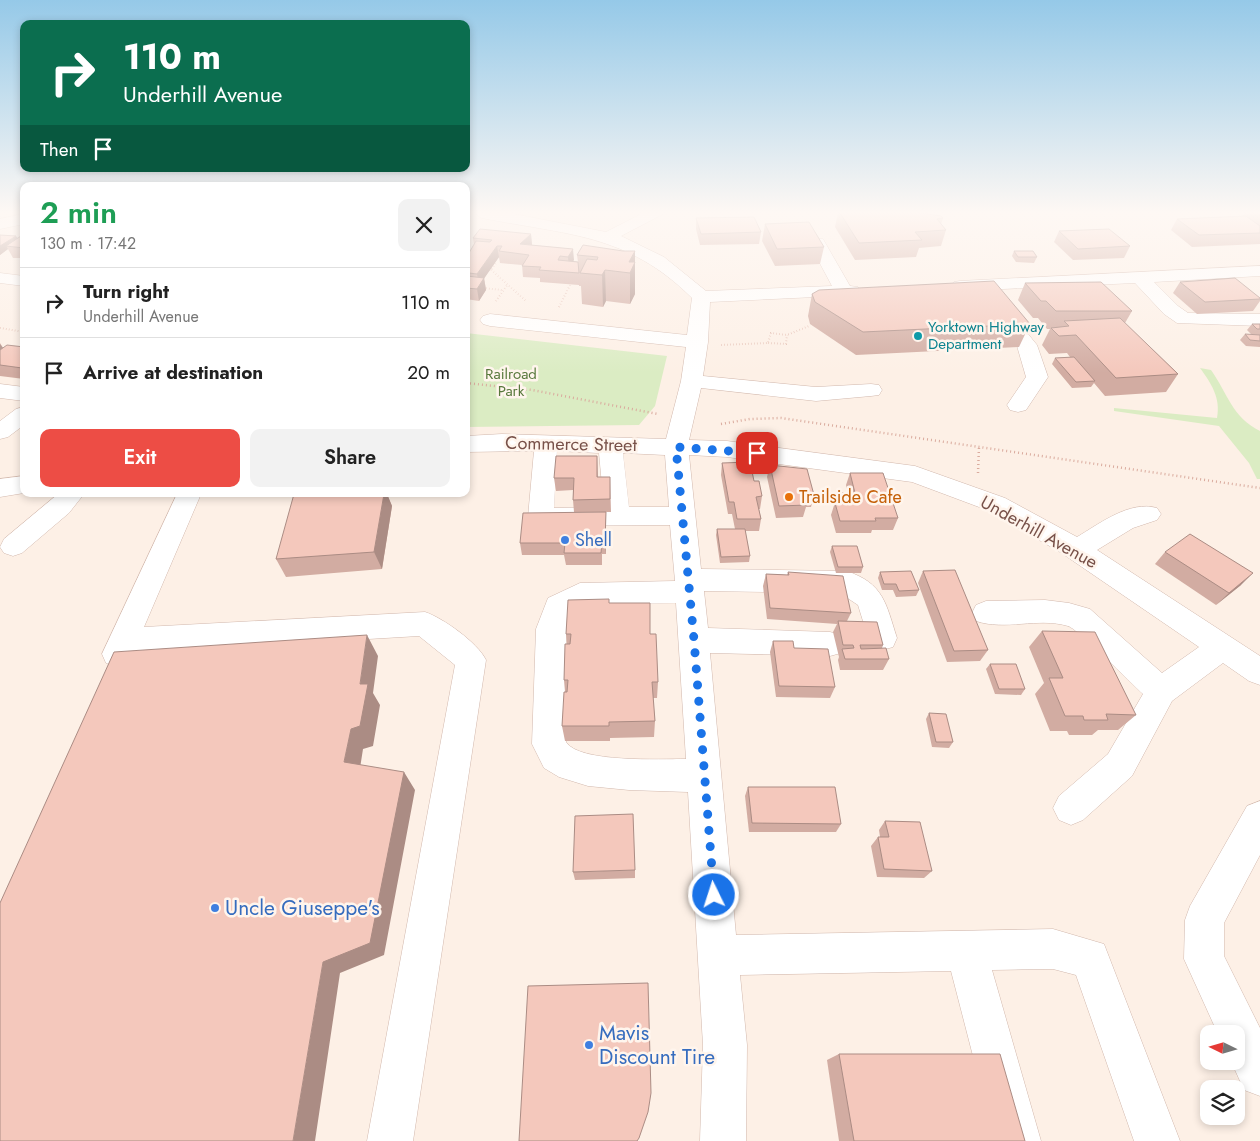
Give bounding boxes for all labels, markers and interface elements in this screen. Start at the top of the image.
text: 110 m [123,32,221,82]
icon: right [40,40,105,105]
text: Underhill Avenue [123,78,282,110]
icon: arrive [89,135,117,163]
text: Then [40,136,79,163]
text: 2 min [40,191,117,234]
button: close [398,199,450,251]
text: 130 m · 17:42 [40,232,136,255]
text: Turn right [83,278,169,305]
icon: right [40,289,68,317]
text: 110 m [401,289,450,316]
text: Underhill Avenue [83,305,199,328]
place label: Yorktown Highway Department [928,316,1044,355]
marker: Yorktown Highway Department [912,330,924,342]
icon: arrive [40,359,68,387]
text: Arrive at destination [83,359,263,386]
text: 20 m [407,359,450,386]
park label: Railroad Park [485,363,537,402]
button: Exit [40,429,240,487]
button: Share [250,429,450,487]
street label: Commerce Street [505,430,638,458]
pin [736,432,778,474]
icon: arrive [743,439,771,467]
place label: Trailside Cafe [799,484,902,510]
street label: Underhill Avenue [976,489,1102,575]
marker: Trailside Cafe [783,491,795,503]
place label: Shell [575,527,612,553]
marker: Shell [559,534,571,546]
position arrow [687,868,739,920]
place label: Uncle Giuseppe's [225,893,380,923]
marker: Uncle Giuseppe's [209,902,221,914]
place label: Mavis Discount Tire [599,1018,715,1072]
north arrow [1200,1025,1245,1070]
map controls [1200,1025,1245,1125]
marker: Mavis Discount Tire [583,1039,595,1051]
button: layers [1200,1080,1245,1125]

